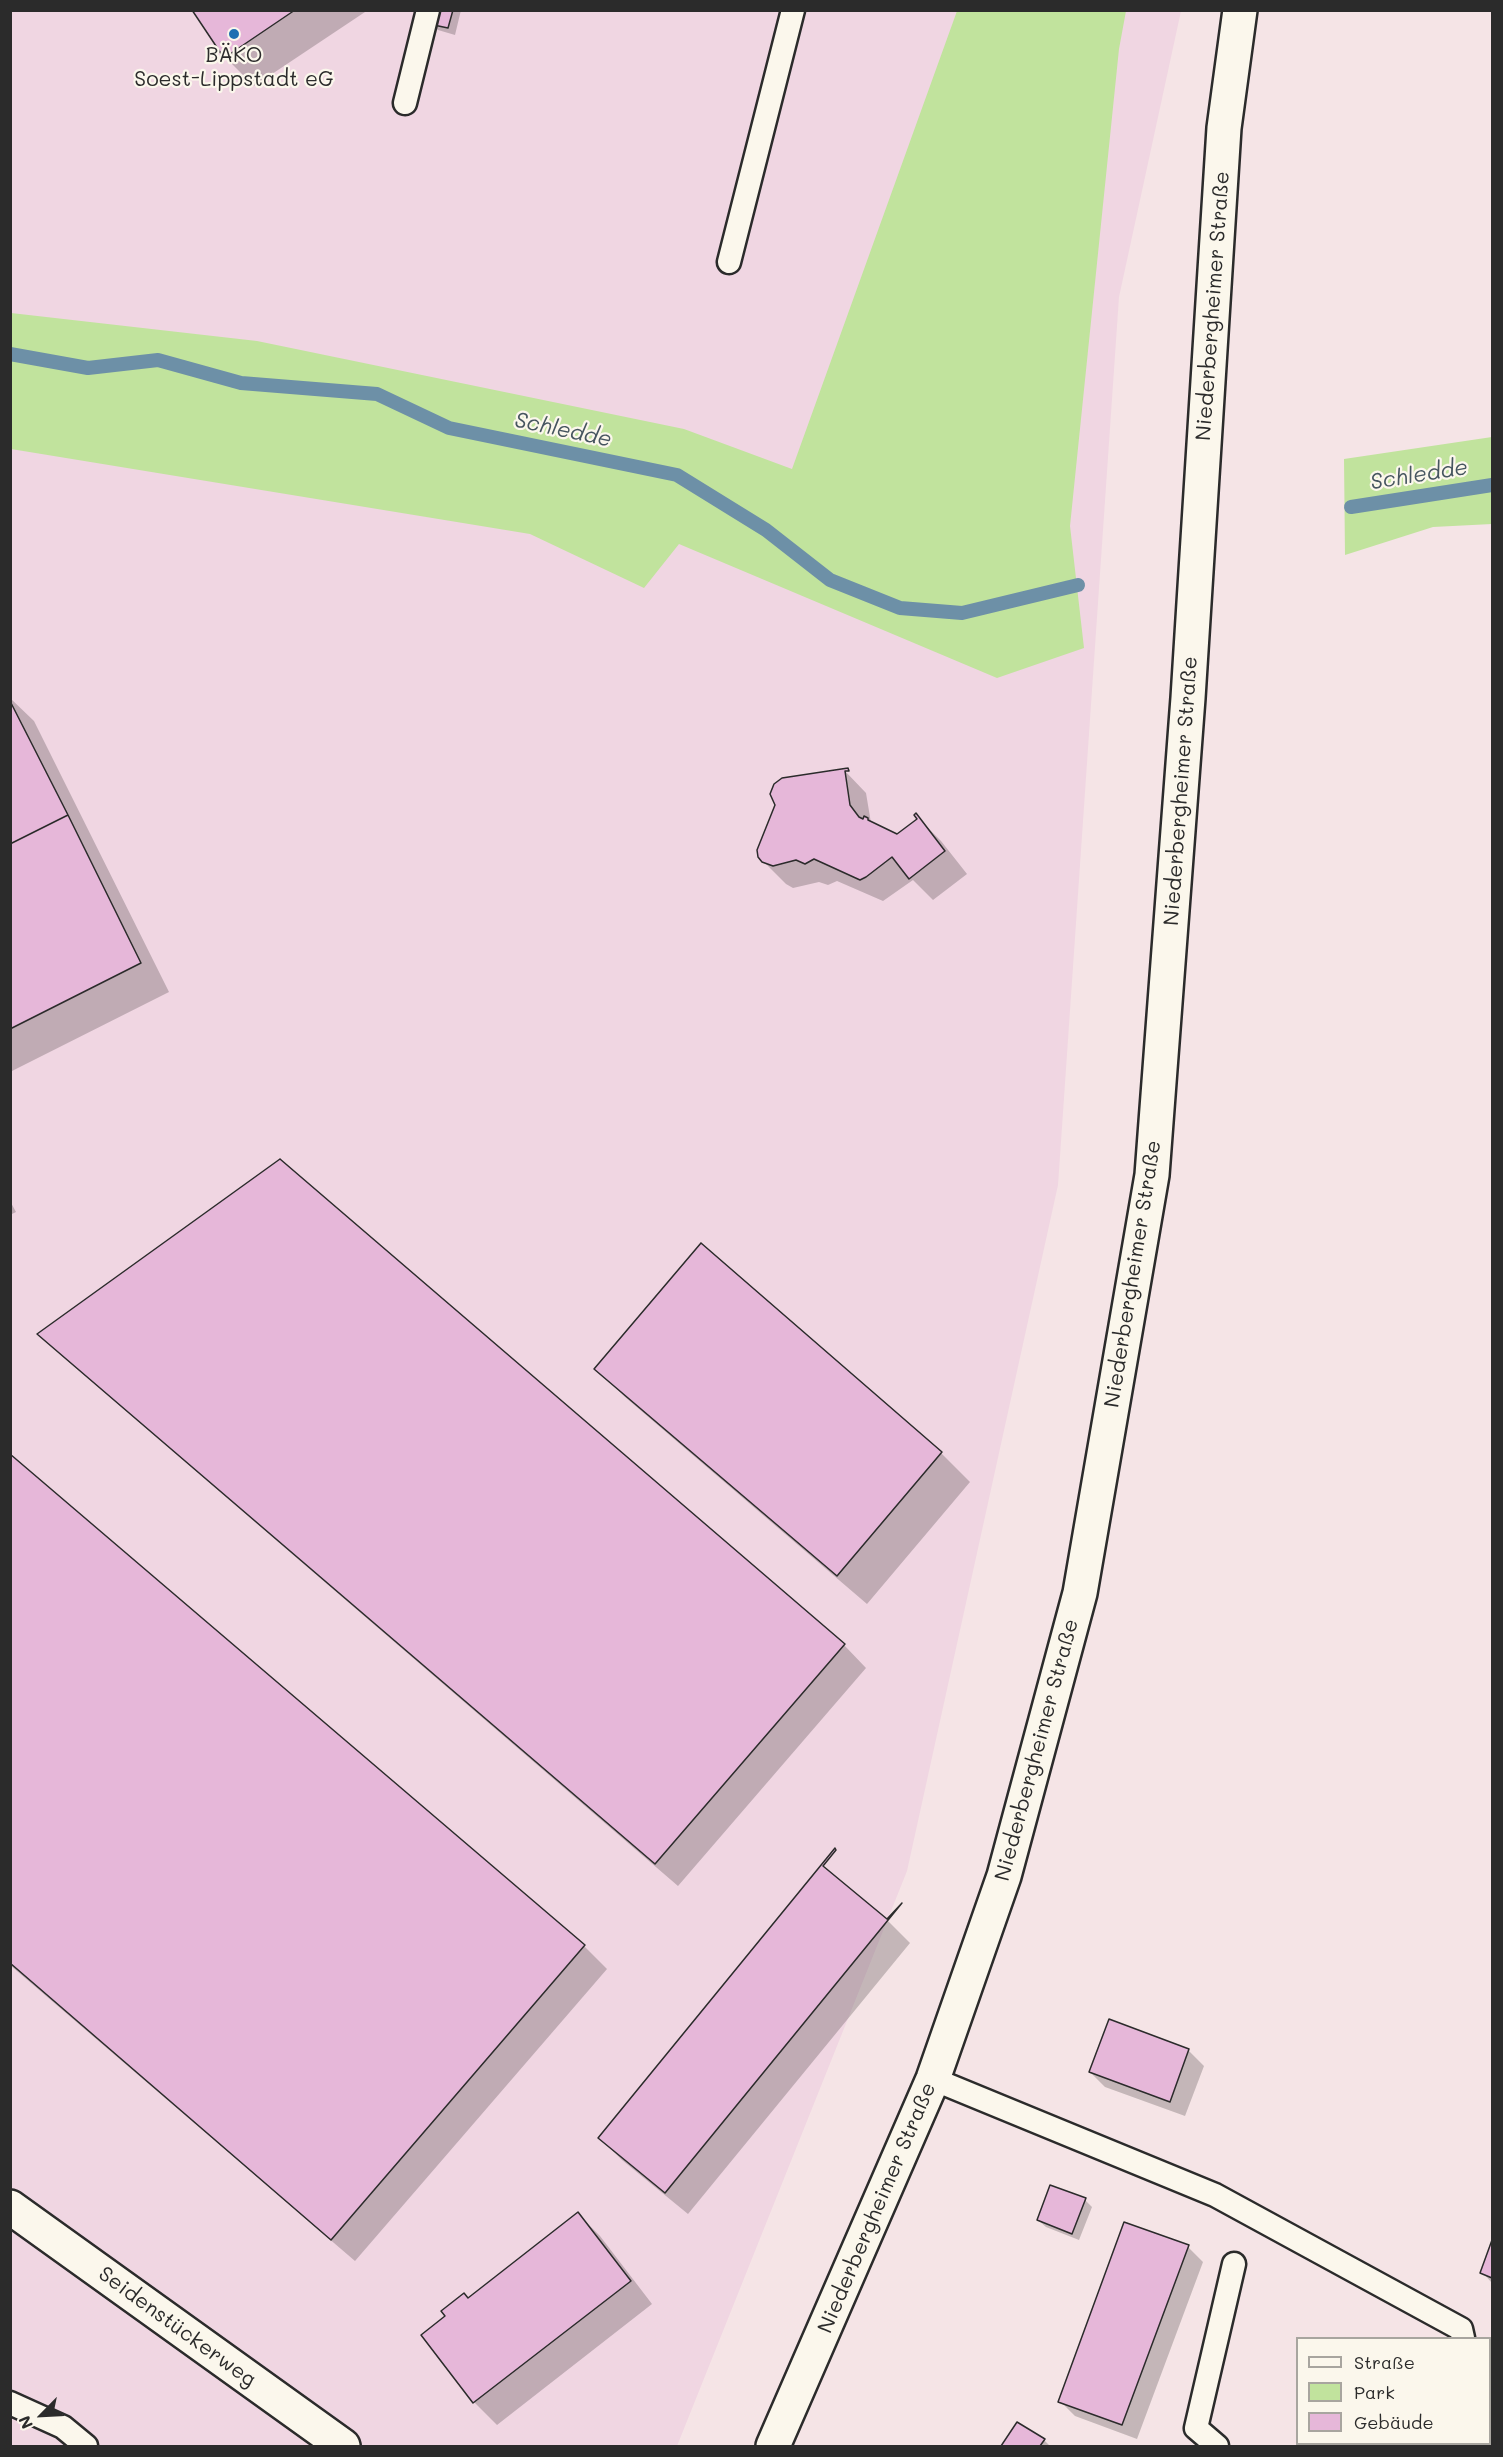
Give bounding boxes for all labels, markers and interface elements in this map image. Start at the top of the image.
marker: BÄKO Soest-Lippstadt eG [227,27,241,41]
place label: BÄKO Soest-Lippstadt eG [134,43,334,93]
street label: Niederbergheimer Straße [1191,170,1235,442]
water label: Schledde [512,407,614,453]
water label: Schledde [1368,454,1470,496]
street label: Niederbergheimer Straße [1159,655,1203,927]
street label: Niederbergheimer Straße [1099,1139,1167,1409]
street label: Niederbergheimer Straße [990,1616,1084,1884]
street label: Niederbergheimer Straße [813,2079,941,2337]
street label: Seidenstückerweg [93,2261,261,2393]
legend [1296,2337,1491,2445]
text: Straße [1354,2350,1415,2374]
text: Park [1354,2380,1395,2404]
north arrow [12,2385,72,2445]
text: Gebäude [1354,2410,1434,2434]
text: N [13,2413,37,2432]

